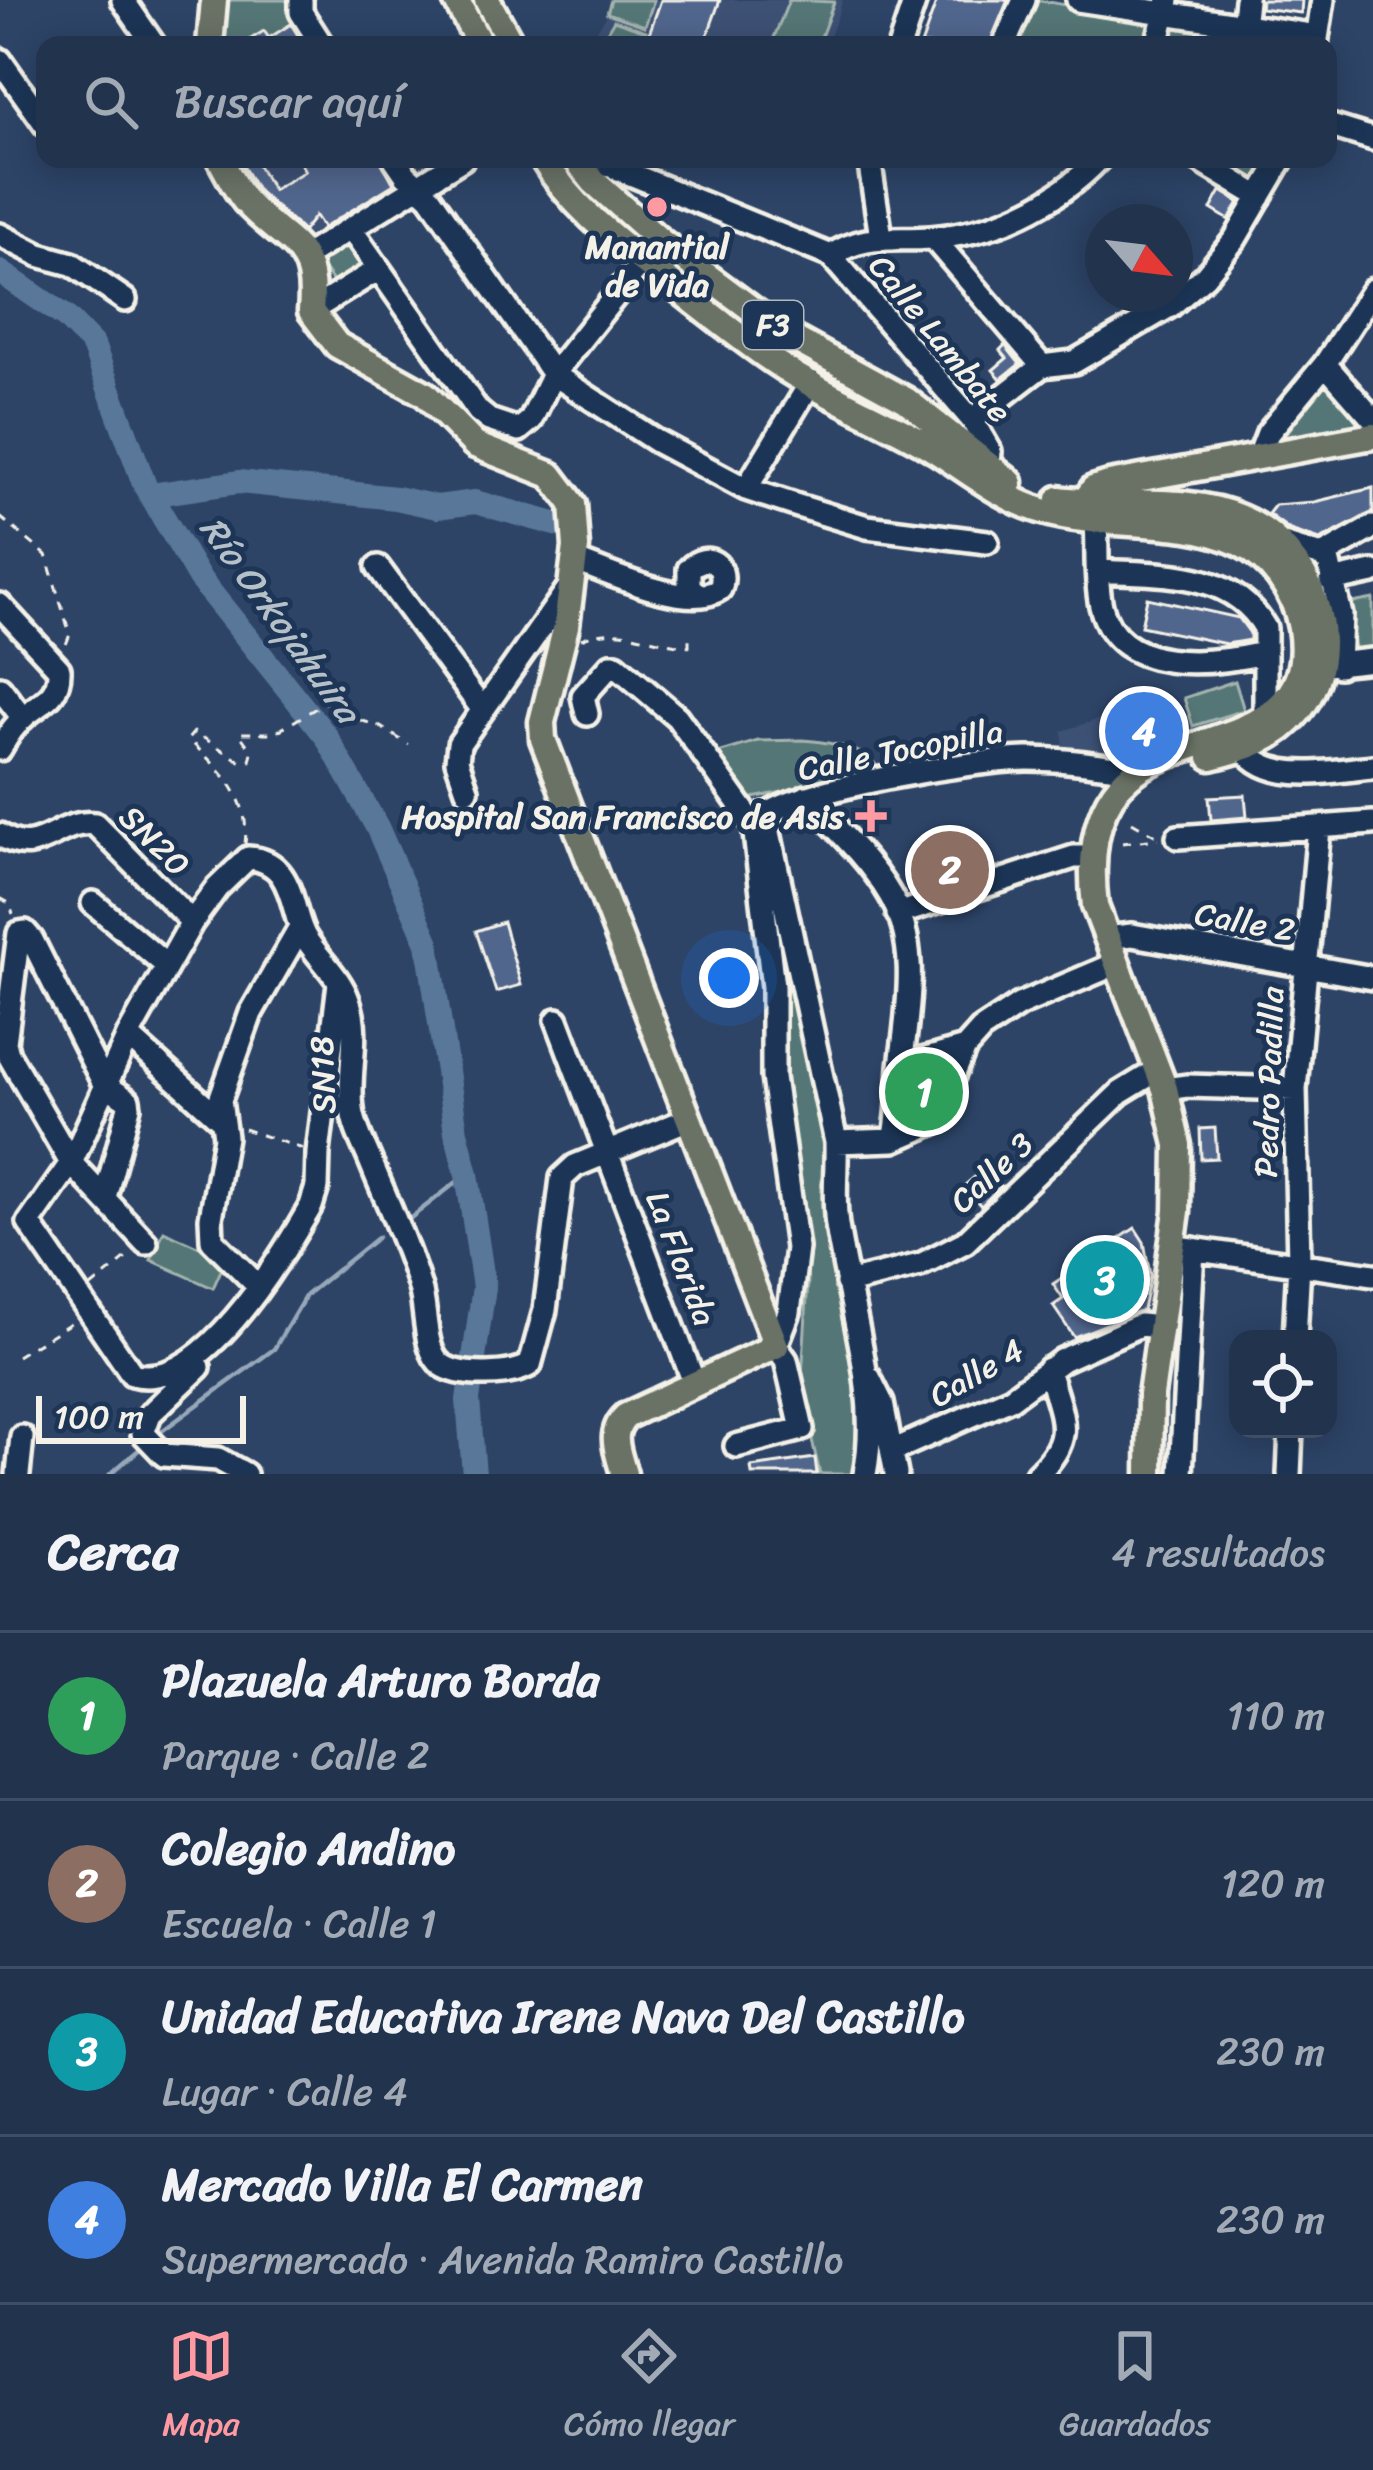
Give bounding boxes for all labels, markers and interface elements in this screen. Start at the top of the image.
search box [36,36,1337,168]
text: Buscar aquí [174,62,403,142]
icon: search [78,69,144,135]
marker: Manantial de Vida [644,194,670,220]
north arrow [1085,204,1193,312]
place label: Manantial de Vida [584,218,731,314]
street label: Calle Lambate [853,241,1027,436]
road number: F3 [743,301,803,349]
water label: Río Orkojahuira [182,502,380,740]
pin: 4 [1105,686,1183,776]
street label: Calle Tocopilla [793,702,1008,798]
place label: Hospital San Francisco de Asis [401,788,845,846]
street label: SN20 [104,791,204,891]
marker: Hospital San Francisco de Asis [855,800,887,832]
pin: 2 [911,825,989,915]
street label: Calle 2 [1190,885,1299,959]
your location [699,948,759,1008]
street label: Pedro Padilla [1237,985,1301,1179]
street label: SN18 [293,1035,353,1115]
pin: 1 [885,1047,963,1137]
street label: Calle 3 [935,1118,1048,1228]
street label: La Florida [629,1182,733,1335]
pin: 3 [1066,1235,1144,1325]
street label: Calle 4 [918,1322,1035,1424]
map controls [1229,1330,1337,1438]
button: locate [1229,1330,1337,1438]
text: 100 m [54,1388,144,1446]
scale bar [36,1390,246,1443]
text: Cerca [48,1507,178,1597]
text: 4 resultados [1112,1518,1325,1587]
text: Plazuela Arturo Borda [162,1641,599,1721]
text: 1 [79,1681,95,1750]
text: 110 m [1227,1681,1325,1750]
text: Parque · Calle 2 [162,1721,430,1790]
text: Colegio Andino [162,1809,455,1889]
text: 2 [76,1849,98,1918]
text: 120 m [1221,1849,1325,1918]
text: Escuela · Calle 1 [162,1889,436,1958]
text: Unidad Educativa Irene Nava Del Castillo [162,1977,965,2057]
text: 3 [76,2017,98,2086]
text: 230 m [1216,2017,1325,2086]
text: Lugar · Calle 4 [162,2057,408,2126]
text: Mercado Villa El Carmen [162,2145,643,2225]
text: 4 [75,2185,99,2254]
text: 230 m [1216,2185,1325,2254]
text: Supermercado · Avenida Ramiro Castillo [162,2225,843,2294]
tab: Mapa [162,2323,240,2453]
tab: Cómo llegar [564,2323,735,2453]
tab: Guardados [1059,2323,1211,2453]

